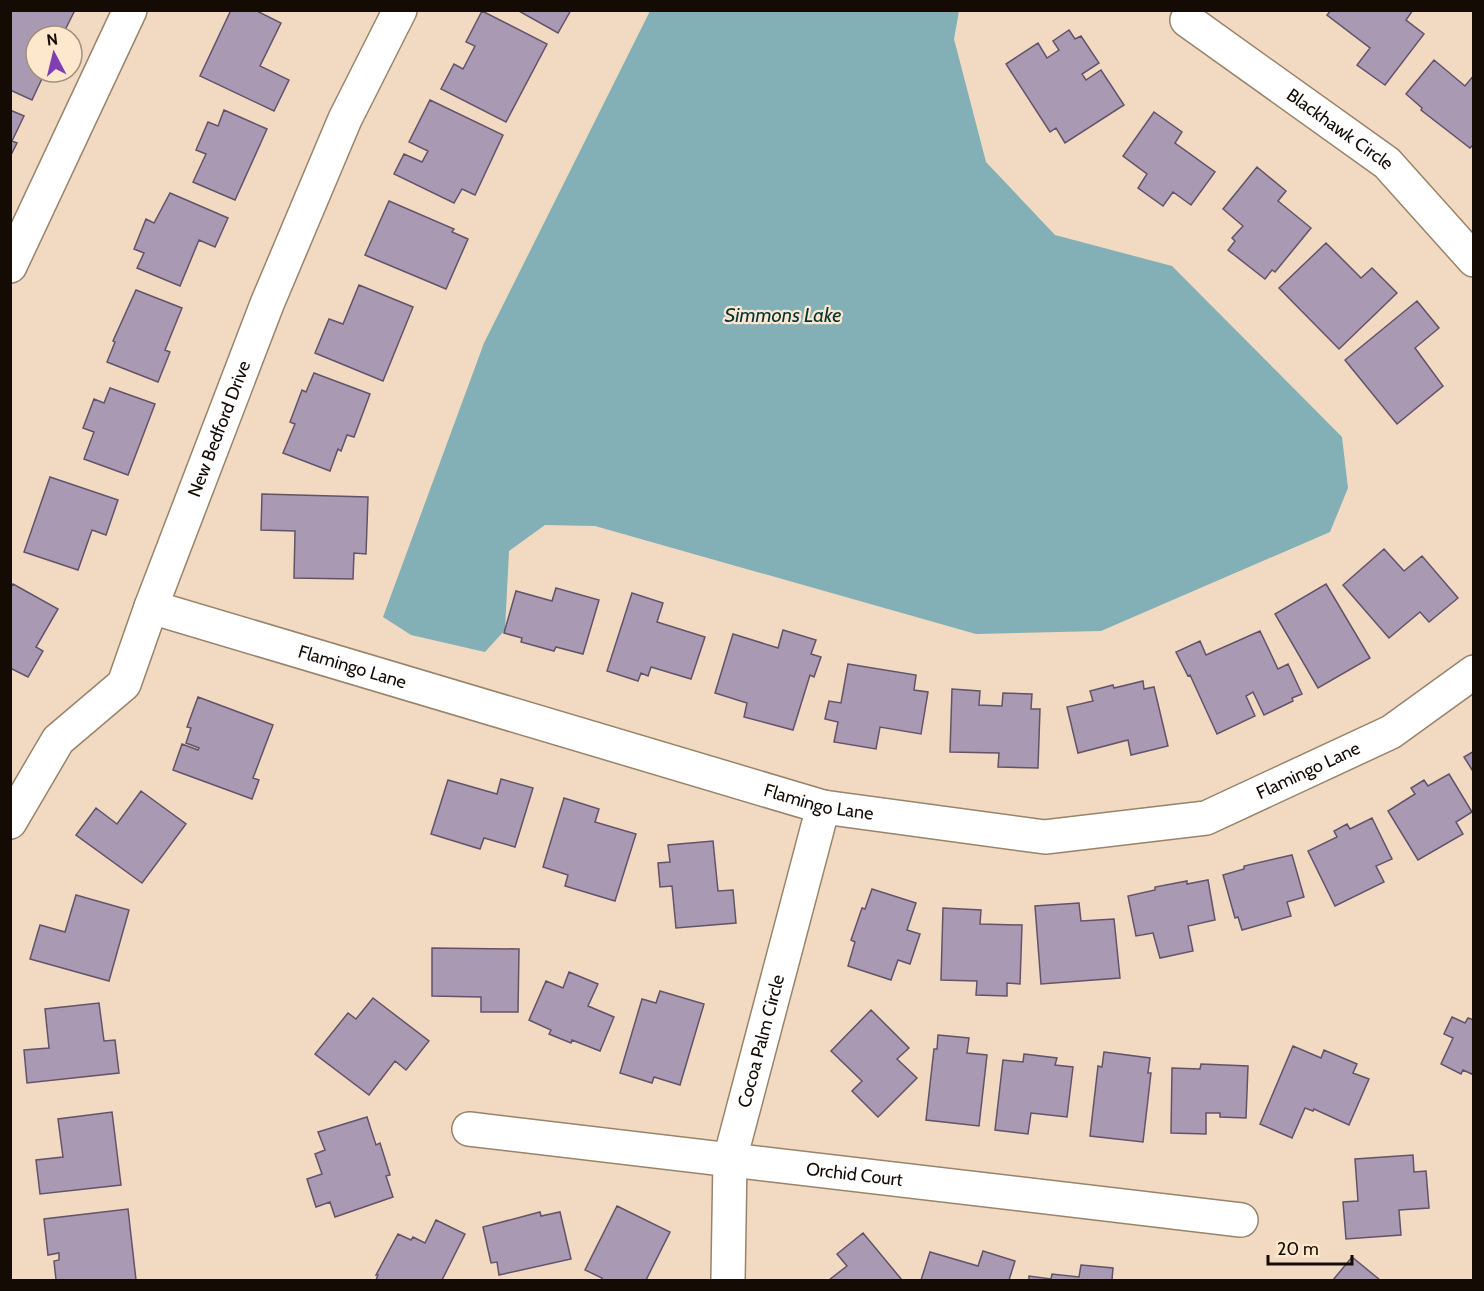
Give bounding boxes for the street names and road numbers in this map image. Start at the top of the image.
street label: Blackhawk Circle [1282,84,1399,174]
street label: New Bedford Drive [183,357,255,500]
street label: Flamingo Lane [296,640,409,693]
street label: Flamingo Lane [1253,737,1364,804]
street label: Flamingo Lane [761,779,875,825]
street label: Cocoa Palm Circle [733,972,789,1110]
street label: Orchid Court [805,1158,904,1191]

